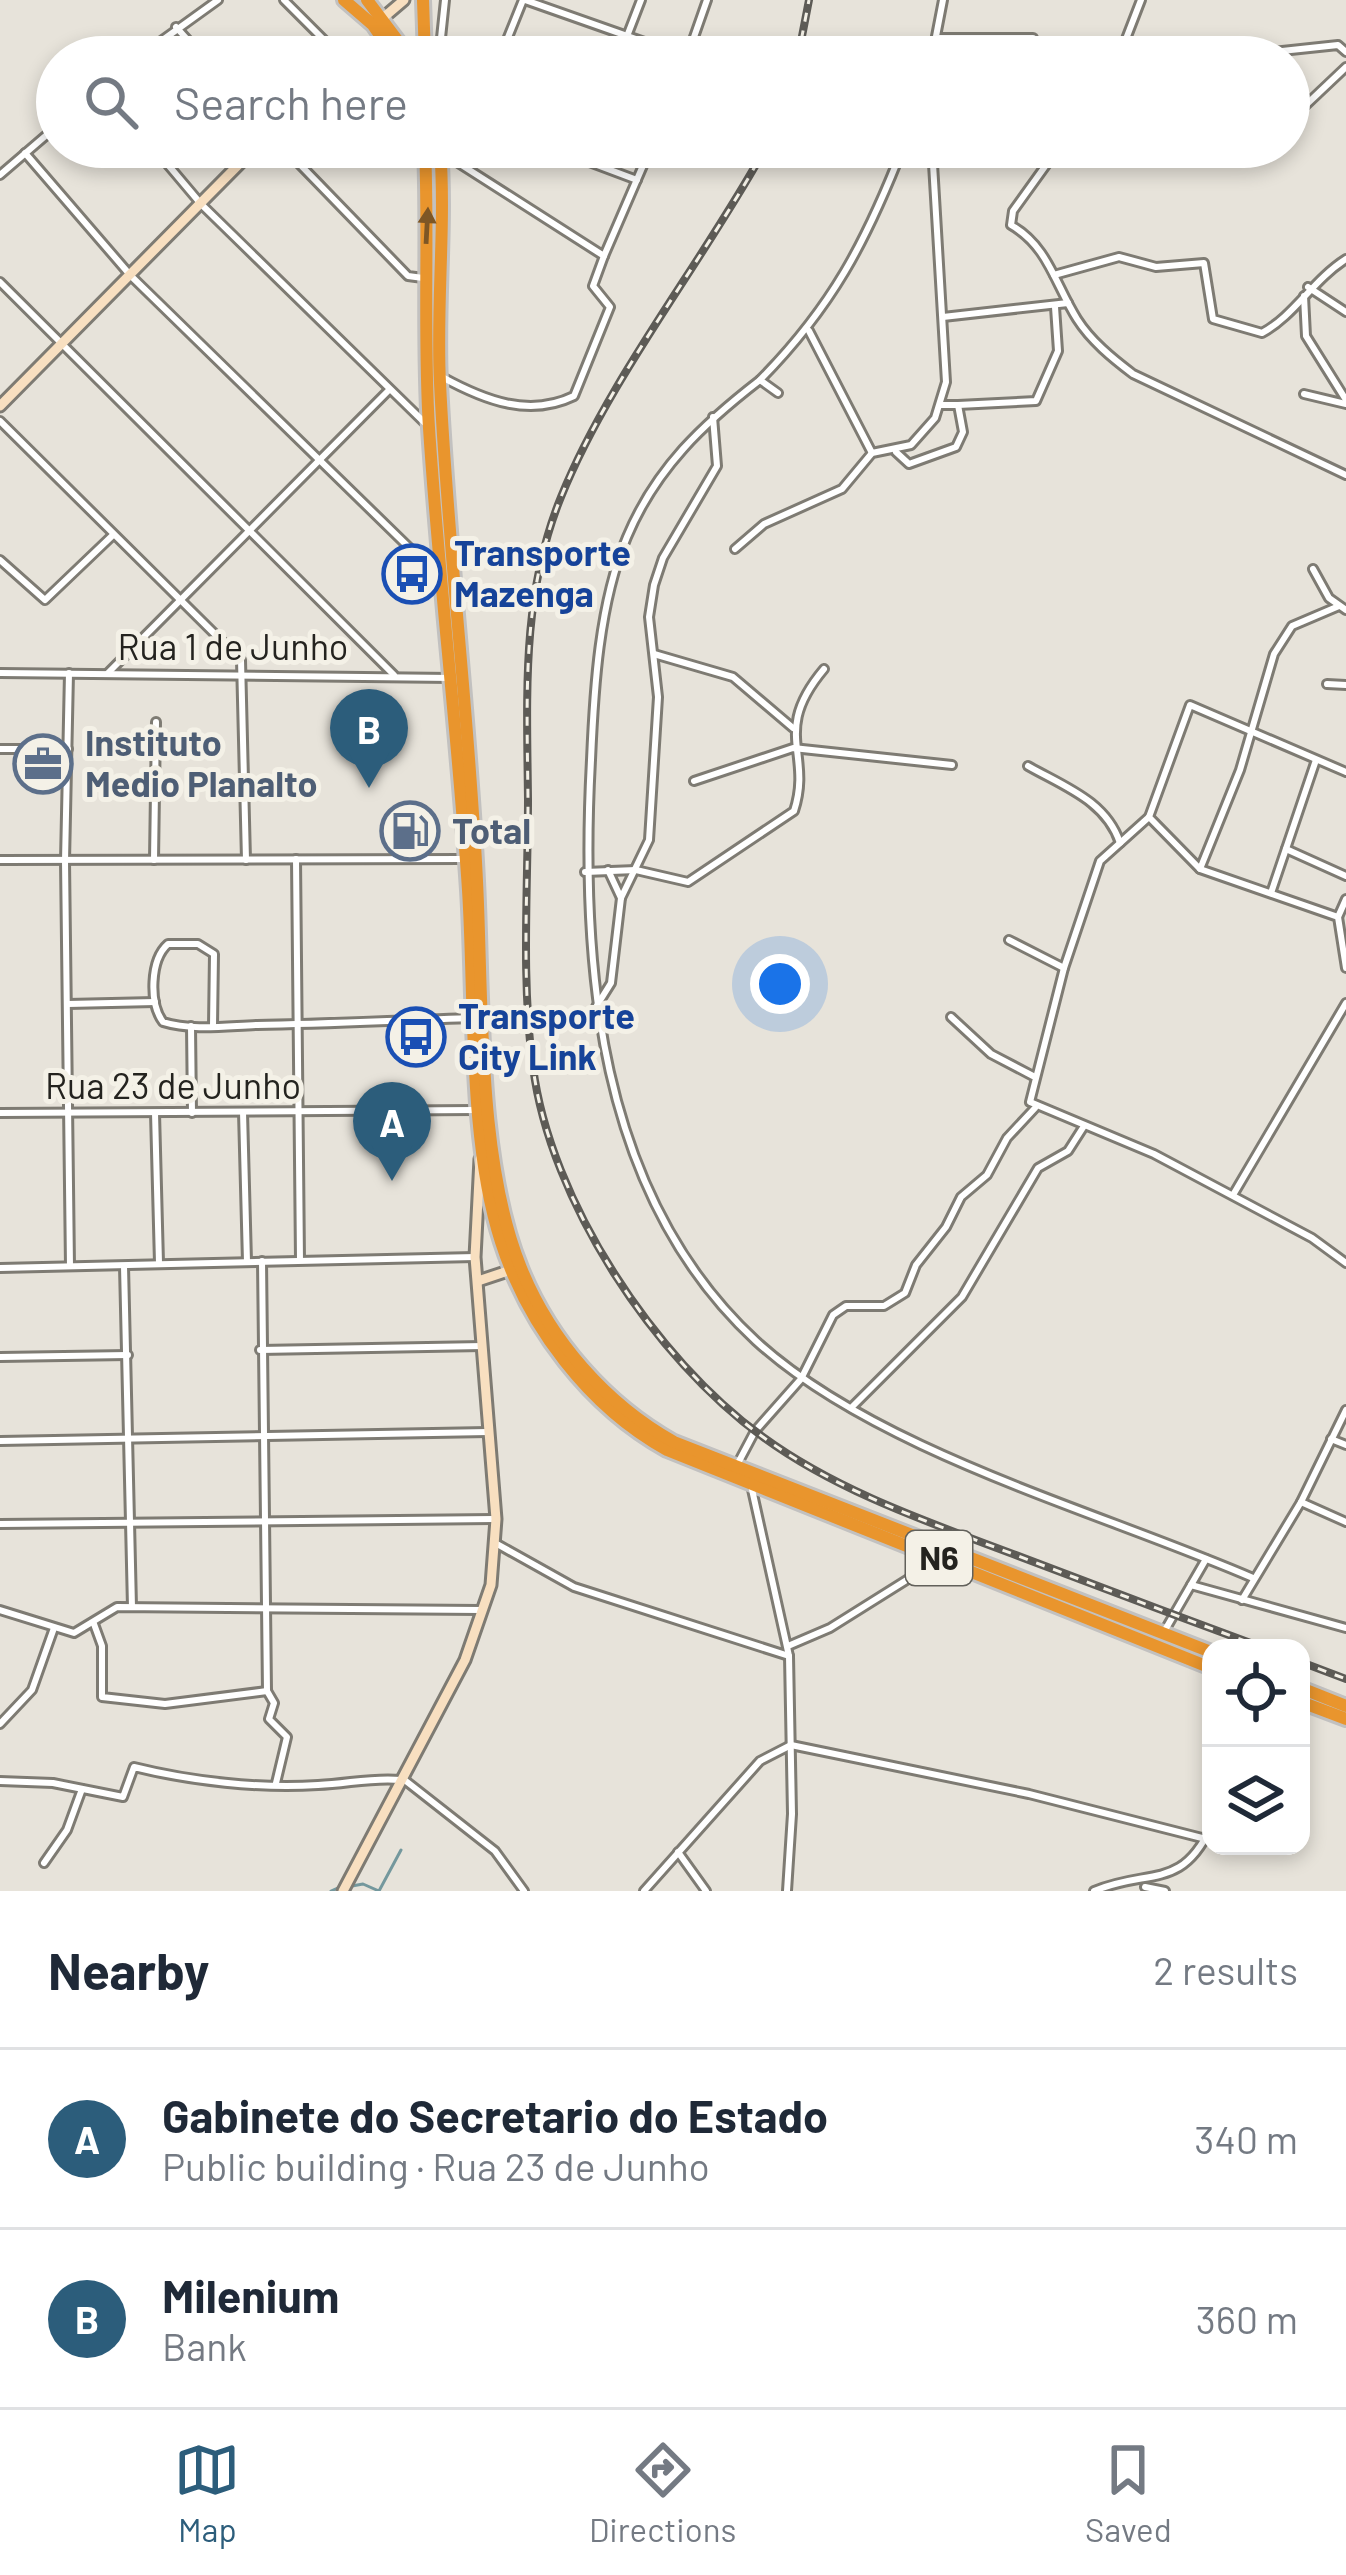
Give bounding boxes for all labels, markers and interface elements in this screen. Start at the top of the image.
search box [36,36,1310,168]
icon: search [78,69,144,135]
text: Search here [174,75,408,129]
one-way arrow [418,206,437,244]
place label: Transporte Mazenga [454,530,631,614]
bus stop icon: Transporte Mazenga [381,543,443,605]
street label: Rua 1 de Junho [118,624,348,667]
pin: B [330,689,408,788]
place label: Instituto Medio Planalto [85,720,317,804]
office icon: Instituto Medio Planalto [12,733,74,795]
fuel station icon: Total [379,800,441,862]
place label: Total [452,808,531,851]
your location [750,954,810,1014]
place label: Transporte City Link [458,993,635,1077]
bus stop icon: Transporte City Link [385,1006,447,1068]
street label: Rua 23 de Junho [45,1063,301,1106]
pin: A [353,1082,431,1181]
road number: N6 [906,1531,972,1585]
map controls [1202,1639,1310,1855]
button: locate [1202,1639,1310,1747]
button: layers [1202,1747,1310,1855]
text: Nearby [48,1939,209,2000]
text: 2 results [1153,1946,1298,1993]
text: Gabinete do Secretario do Estado [162,2088,828,2142]
text: A [74,2115,100,2162]
text: 340 m [1194,2115,1298,2162]
text: Public building · Rua 23 de Junho [162,2142,710,2189]
text: Milenium [162,2268,339,2322]
text: B [75,2295,99,2342]
text: 360 m [1196,2295,1298,2342]
text: Bank [162,2322,247,2369]
tab: Map [174,2437,240,2549]
tab: Directions [589,2437,736,2549]
tab: Saved [1085,2437,1172,2549]

